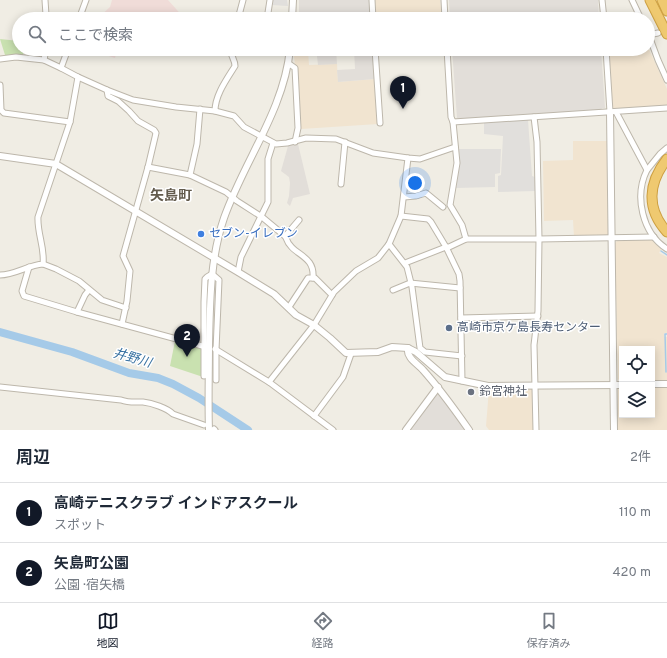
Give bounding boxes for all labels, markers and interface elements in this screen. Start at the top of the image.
search box [12,12,655,56]
icon: search [26,23,48,45]
text: ここで検索 [58,27,133,46]
pin: 1 [390,76,416,109]
your location [405,173,425,193]
district label: 矢島町 [150,187,192,205]
place label: セブン-イレブン [209,226,298,242]
marker: セブン-イレブン [196,229,206,239]
place label: 高崎市京ケ島長寿センター [457,320,601,336]
marker: 高崎市京ケ島長寿センター [444,323,454,333]
pin: 2 [174,324,200,357]
water label: 井野川 [111,346,155,373]
map controls [619,346,655,418]
button: locate [619,346,655,382]
button: layers [619,382,655,418]
place label: 鈴宮神社 [479,384,527,400]
marker: 鈴宮神社 [466,387,476,397]
text: 周辺 [16,448,50,470]
text: 2件 [630,450,651,466]
text: 高崎テニスクラブ インドアスクール [54,495,298,514]
text: 1 [26,505,32,521]
text: 110 m [619,505,651,521]
text: スポット [54,518,106,534]
text: 矢島町公園 [54,555,129,574]
text: 2 [25,565,33,581]
text: 420 m [613,565,651,581]
text: 公園 · 宿矢橋 [54,578,125,594]
tab: 地図 [97,610,119,651]
tab: 経路 [312,610,334,651]
tab: 保存済み [527,610,571,651]

